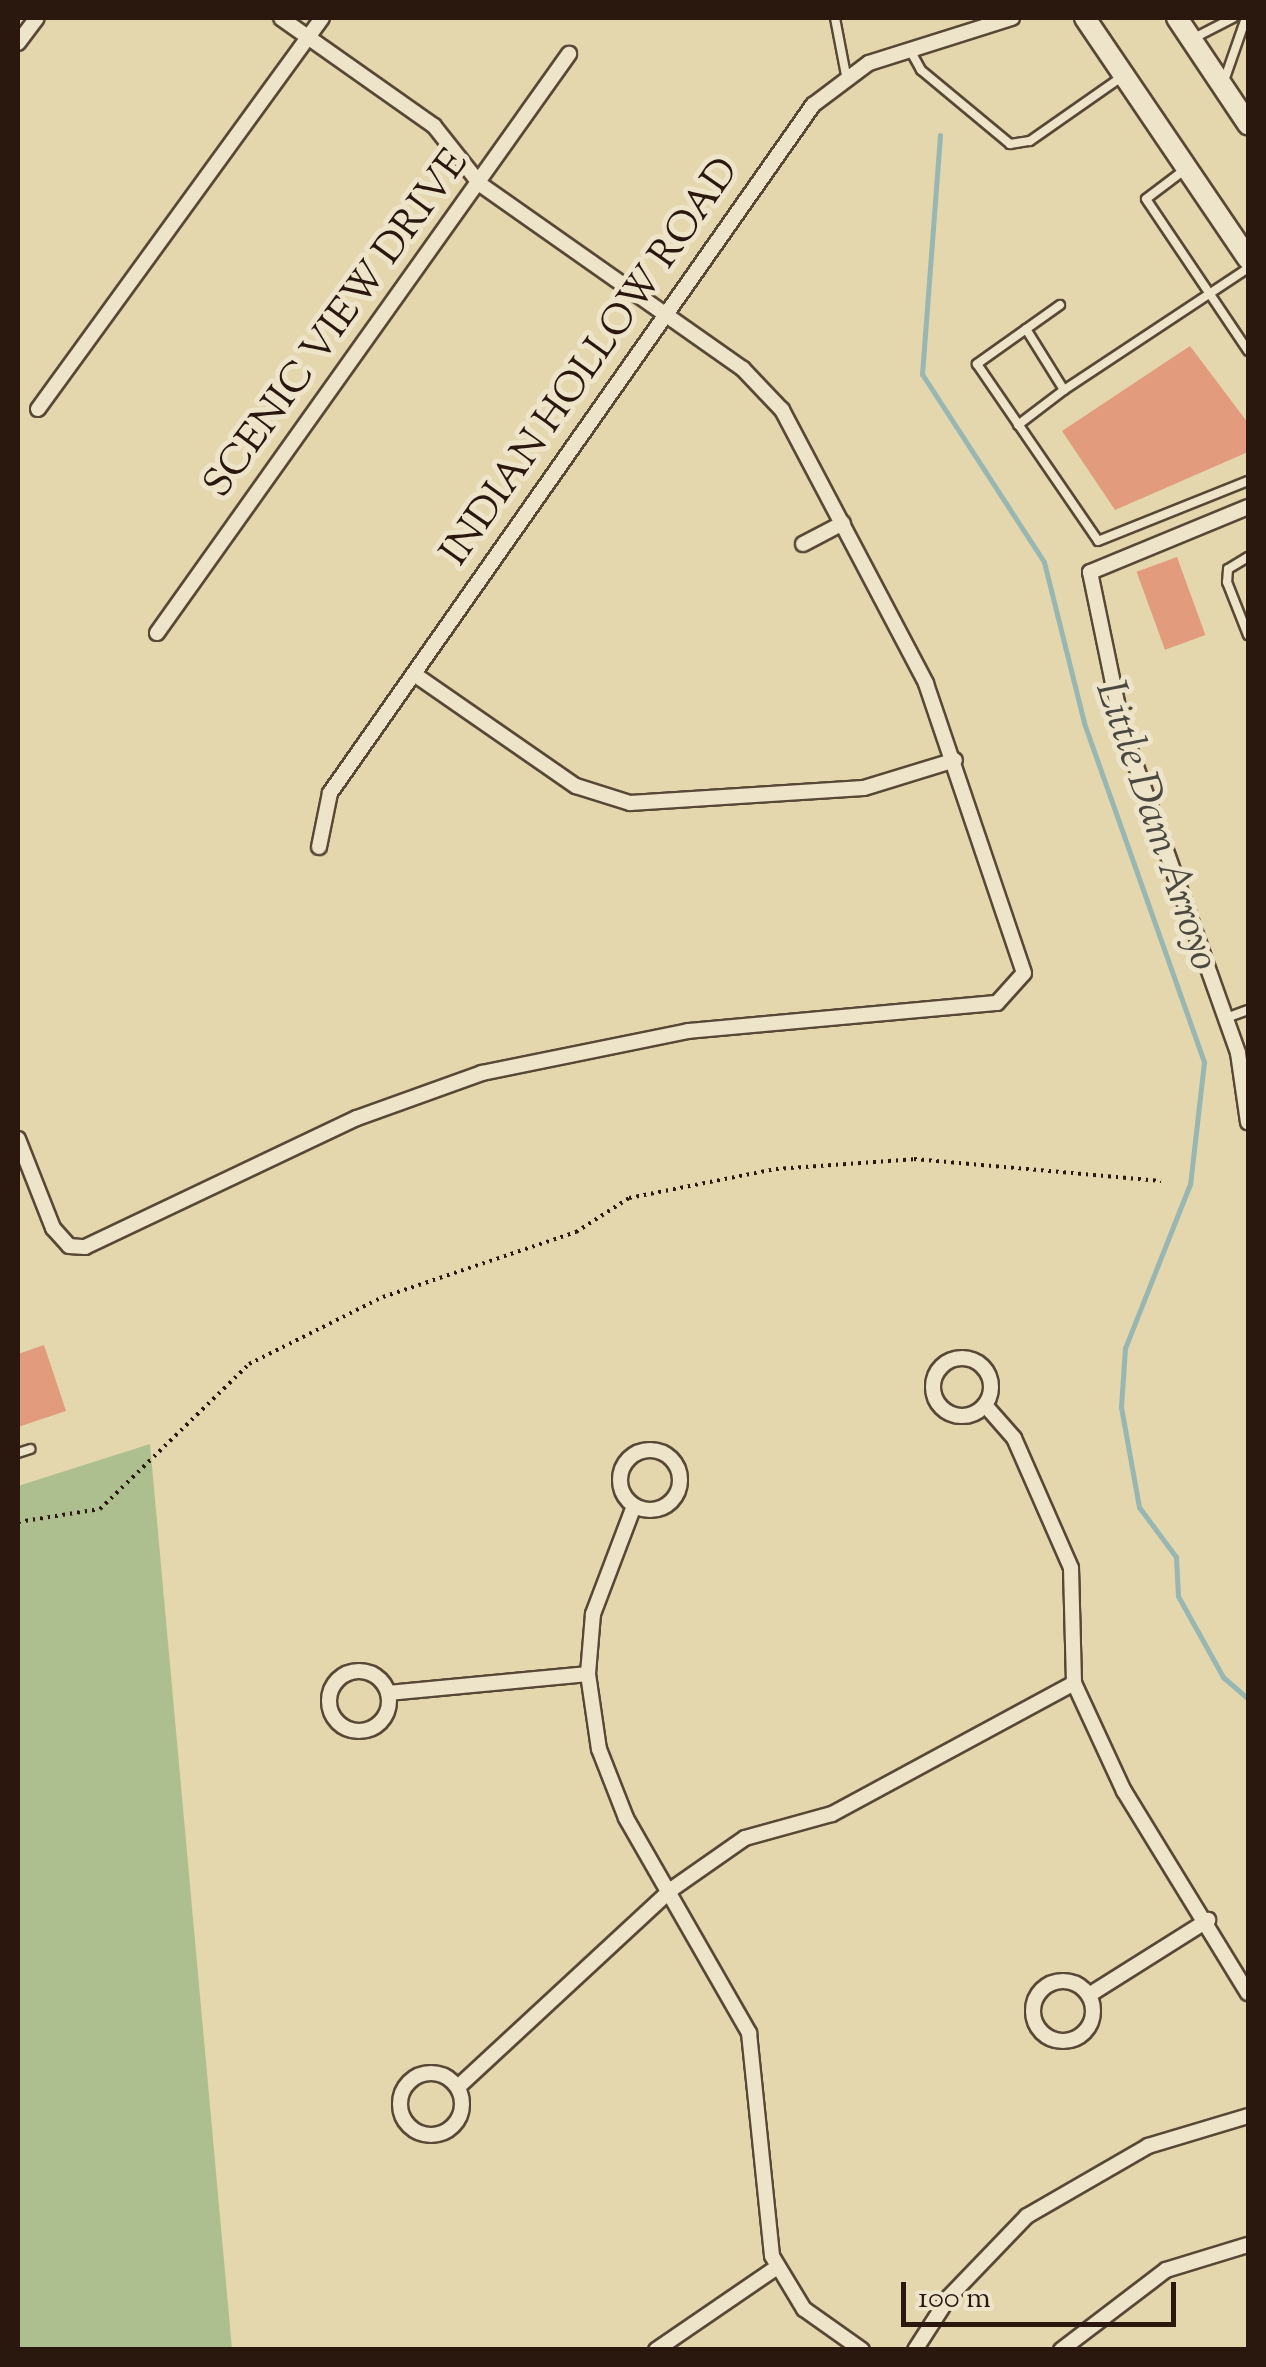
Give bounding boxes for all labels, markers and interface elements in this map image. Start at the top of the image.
street label: SCENIC VIEW DRIVE [196,142,480,508]
street label: INDIAN HOLLOW ROAD [433,150,751,576]
water label: Little Dam Arroyo [1082,675,1228,977]
scale bar [906,2262,1181,2324]
text: 100 m [918,2278,991,2321]

